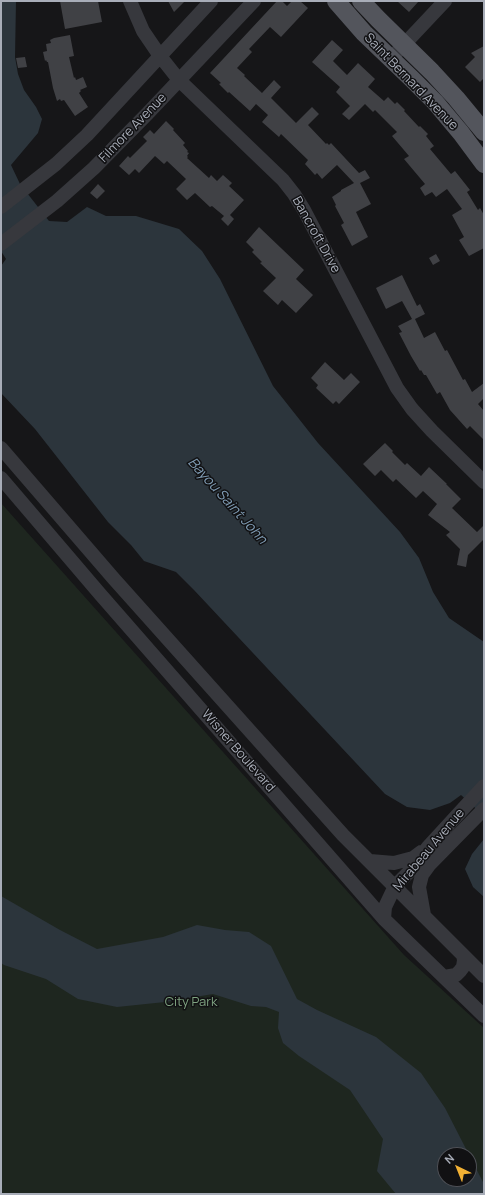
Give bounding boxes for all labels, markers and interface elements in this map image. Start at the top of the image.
street label: Saint Bernard Avenue [361,30,461,134]
street label: Filmore Avenue [96,90,170,166]
street label: Bancroft Drive [289,194,343,276]
water label: Bayou Saint John [184,454,270,548]
street label: Wisner Boulevard [198,707,278,795]
street label: Mirabeau Avenue [390,806,468,894]
park label: City Park [165,994,217,1010]
north arrow [437,1147,477,1187]
text: N [441,1150,457,1167]

